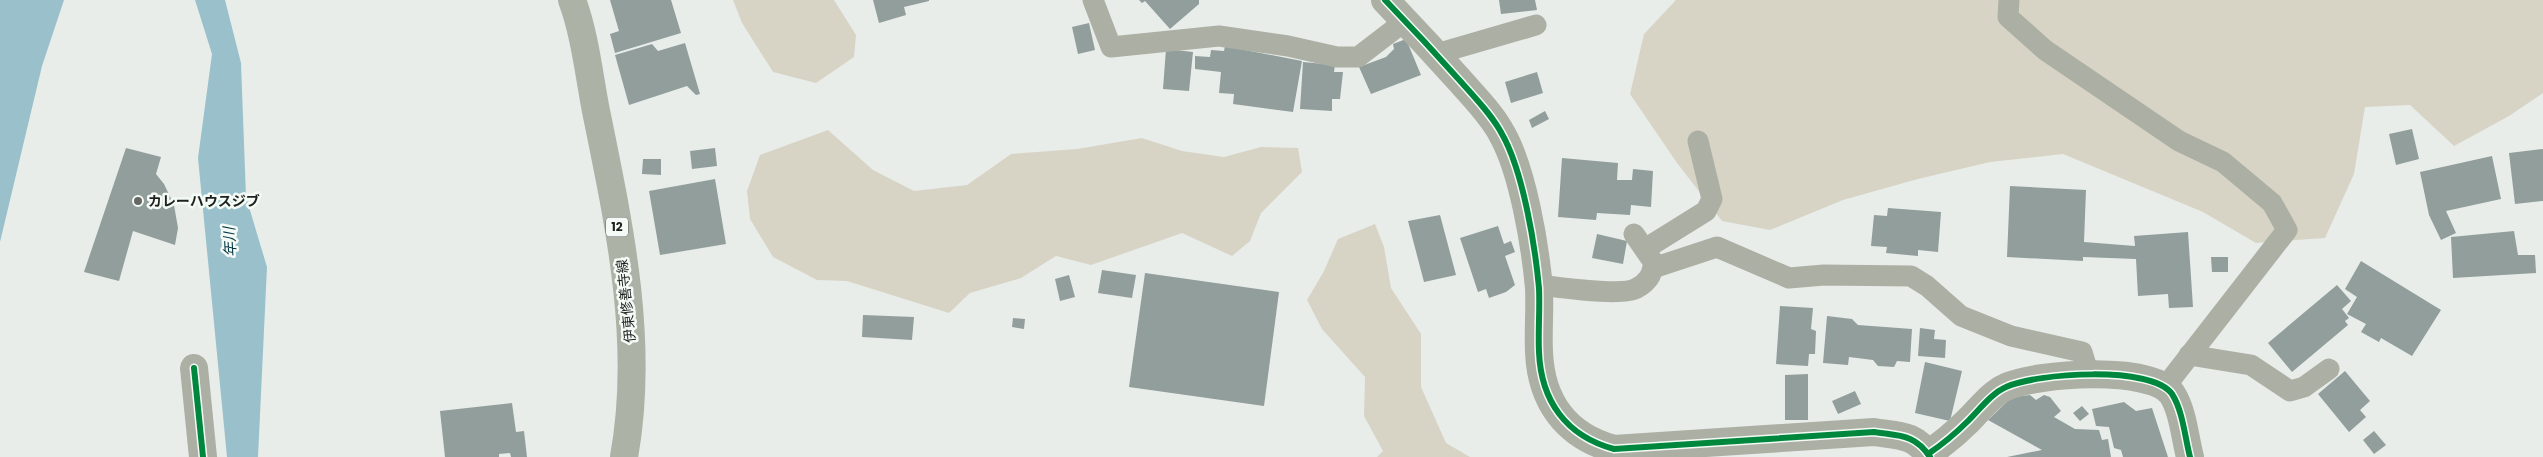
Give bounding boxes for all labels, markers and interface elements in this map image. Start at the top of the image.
place label: カレーハウスジブ [148,191,260,211]
marker: カレーハウスジブ [132,195,144,207]
road number: 12 [606,218,628,236]
water label: 年川 [218,225,241,258]
street label: 伊東修善寺線 [612,258,640,344]

